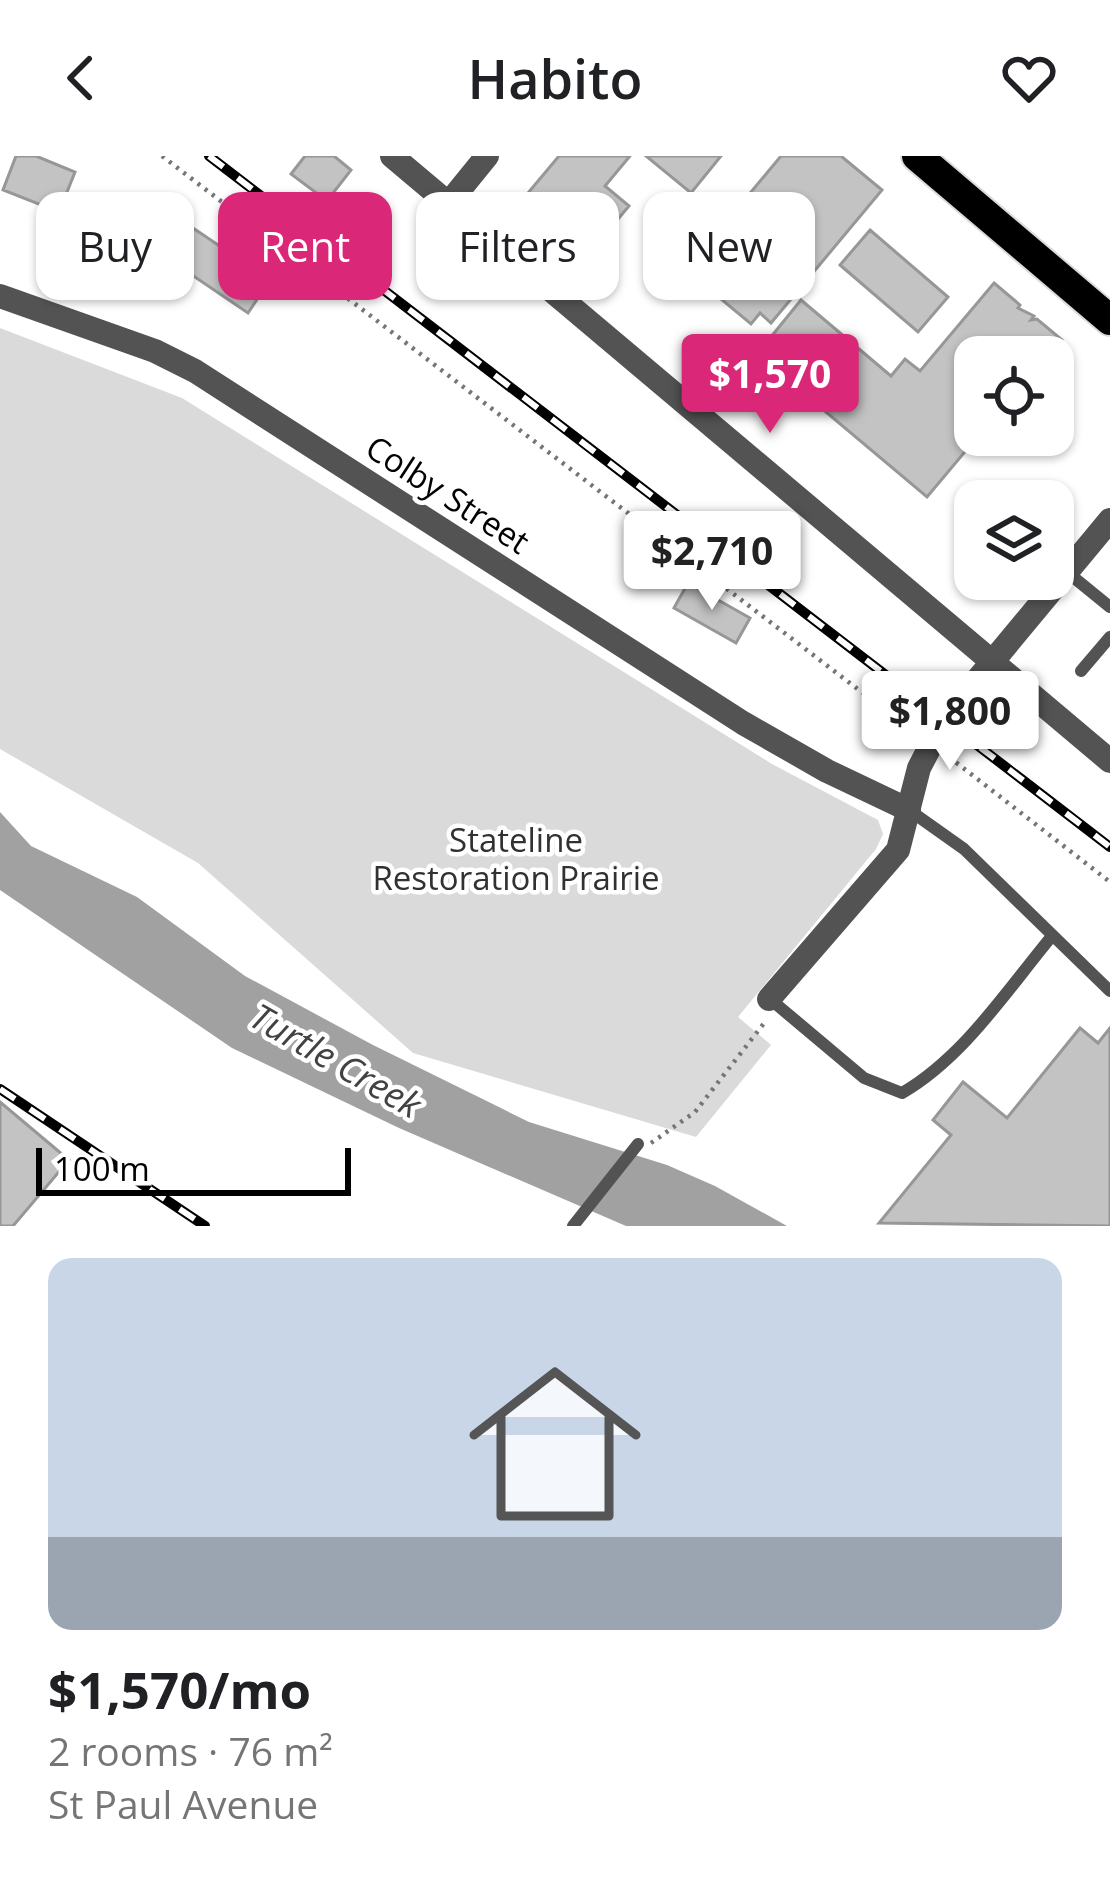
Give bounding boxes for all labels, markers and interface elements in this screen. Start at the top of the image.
text: Habito [468,41,642,115]
icon: back [48,45,114,111]
icon: heart [996,45,1062,111]
chip: Buy [36,192,194,300]
chip: Rent [218,192,392,300]
chip: Filters [416,192,619,300]
chip: New [643,192,815,300]
pin: $1,570 [672,334,868,436]
map controls [954,336,1074,600]
button: locate [954,336,1074,456]
text: $1,570 [709,346,831,399]
street label: Colby Street [358,424,538,564]
button: layers [954,480,1074,600]
pin: $2,710 [614,511,810,613]
text: $2,710 [651,523,773,576]
pin: $1,800 [852,671,1048,773]
text: $1,800 [889,683,1011,736]
park label: Stateline Restoration Prairie [372,817,660,900]
water label: Turtle Creek [241,991,432,1129]
scale bar [36,1142,351,1195]
text: 100 m [54,1146,150,1191]
icon: home [447,1336,663,1552]
text: $1,570/mo [48,1654,311,1724]
text: 2 rooms · 76 m² [48,1724,333,1777]
text: St Paul Avenue [48,1777,318,1830]

